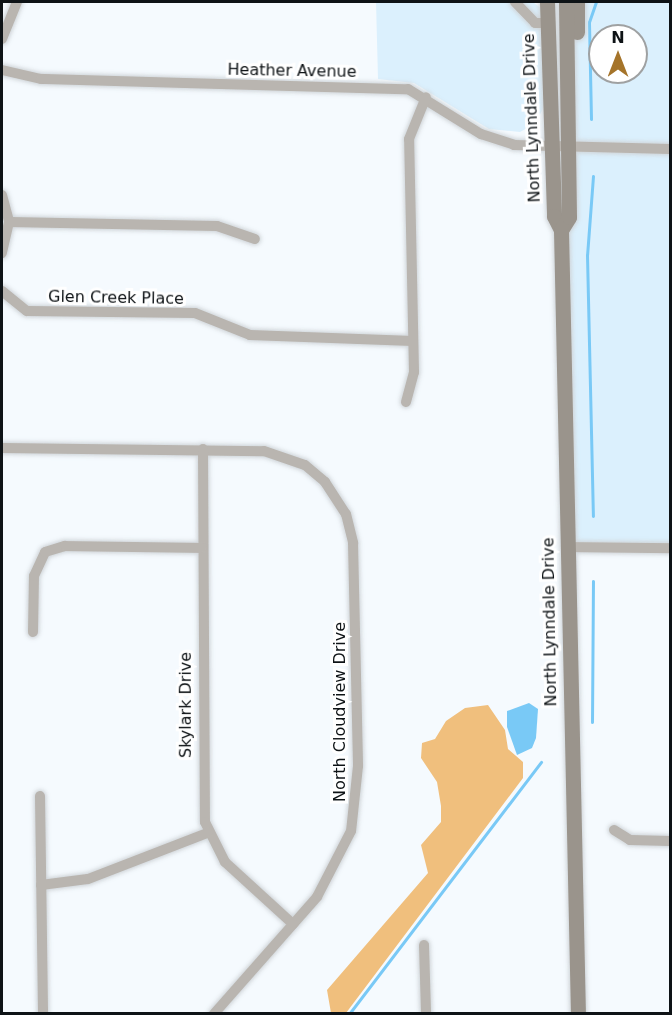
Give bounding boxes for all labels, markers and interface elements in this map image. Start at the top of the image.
north arrow [588,24,648,84]
text: N [611,28,625,47]
street label: North Lynndale Drive [519,33,545,203]
street label: Heather Avenue [227,60,357,82]
street label: Glen Creek Place [48,287,184,309]
street label: North Lynndale Drive [539,537,561,707]
street label: North Cloudview Drive [330,622,350,802]
street label: Skylark Drive [176,652,196,758]

